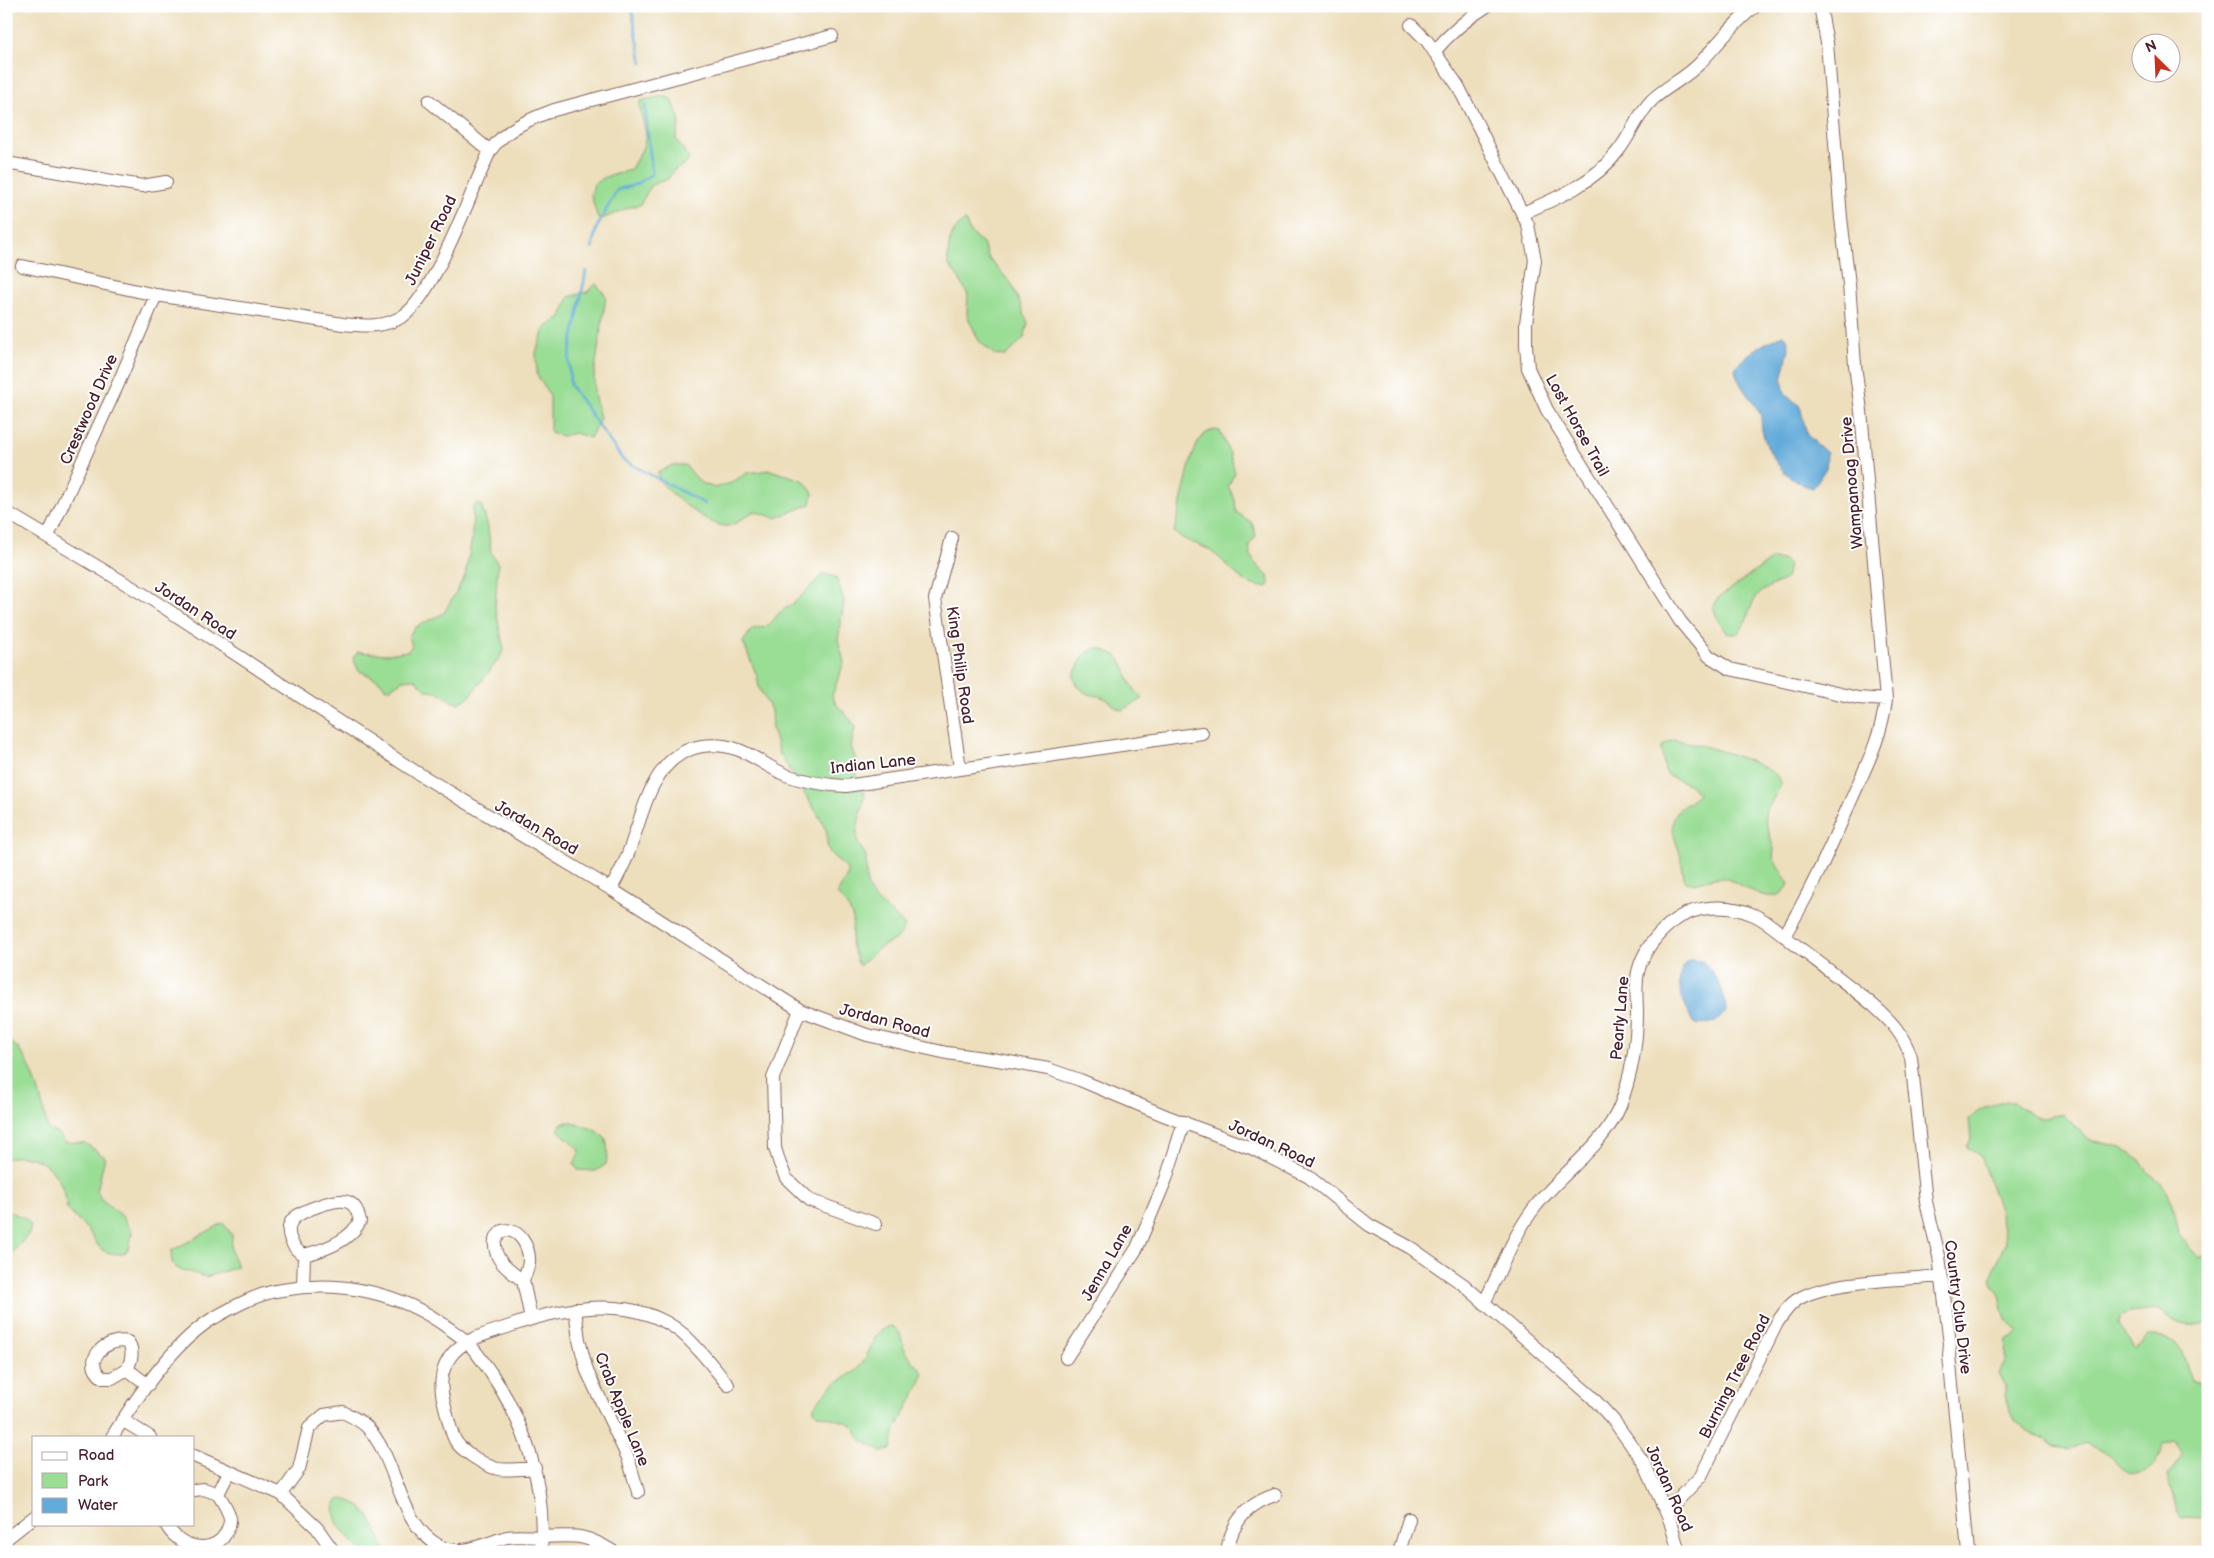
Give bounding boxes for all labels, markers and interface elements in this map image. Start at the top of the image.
north arrow [2132,32,2182,82]
text: N [2143,37,2159,56]
street label: Juniper Road [401,193,461,289]
street label: Crestwood Drive [56,351,122,468]
street label: Lost Horse Trail [1541,372,1612,480]
street label: Wampanoag Drive [1837,415,1868,550]
street label: Jordan Road [151,578,239,645]
street label: King Philip Road [942,605,977,725]
street label: Indian Lane [830,751,917,778]
street label: Jordan Road [491,797,581,860]
street label: Pearly Lane [1607,975,1634,1061]
street label: Jordan Road [837,1000,932,1043]
street label: Jordan Road [1225,1116,1317,1173]
street label: Jenna Lane [1078,1221,1137,1304]
street label: Country Club Drive [1940,1239,1975,1376]
street label: Burning Tree Road [1696,1311,1775,1442]
street label: Crab Apple Lane [590,1350,653,1470]
legend [32,1436,195,1526]
street label: Jordan Road [1641,1442,1696,1535]
text: Road [78,1446,114,1465]
text: Park [78,1472,109,1491]
text: Water [78,1496,118,1515]

